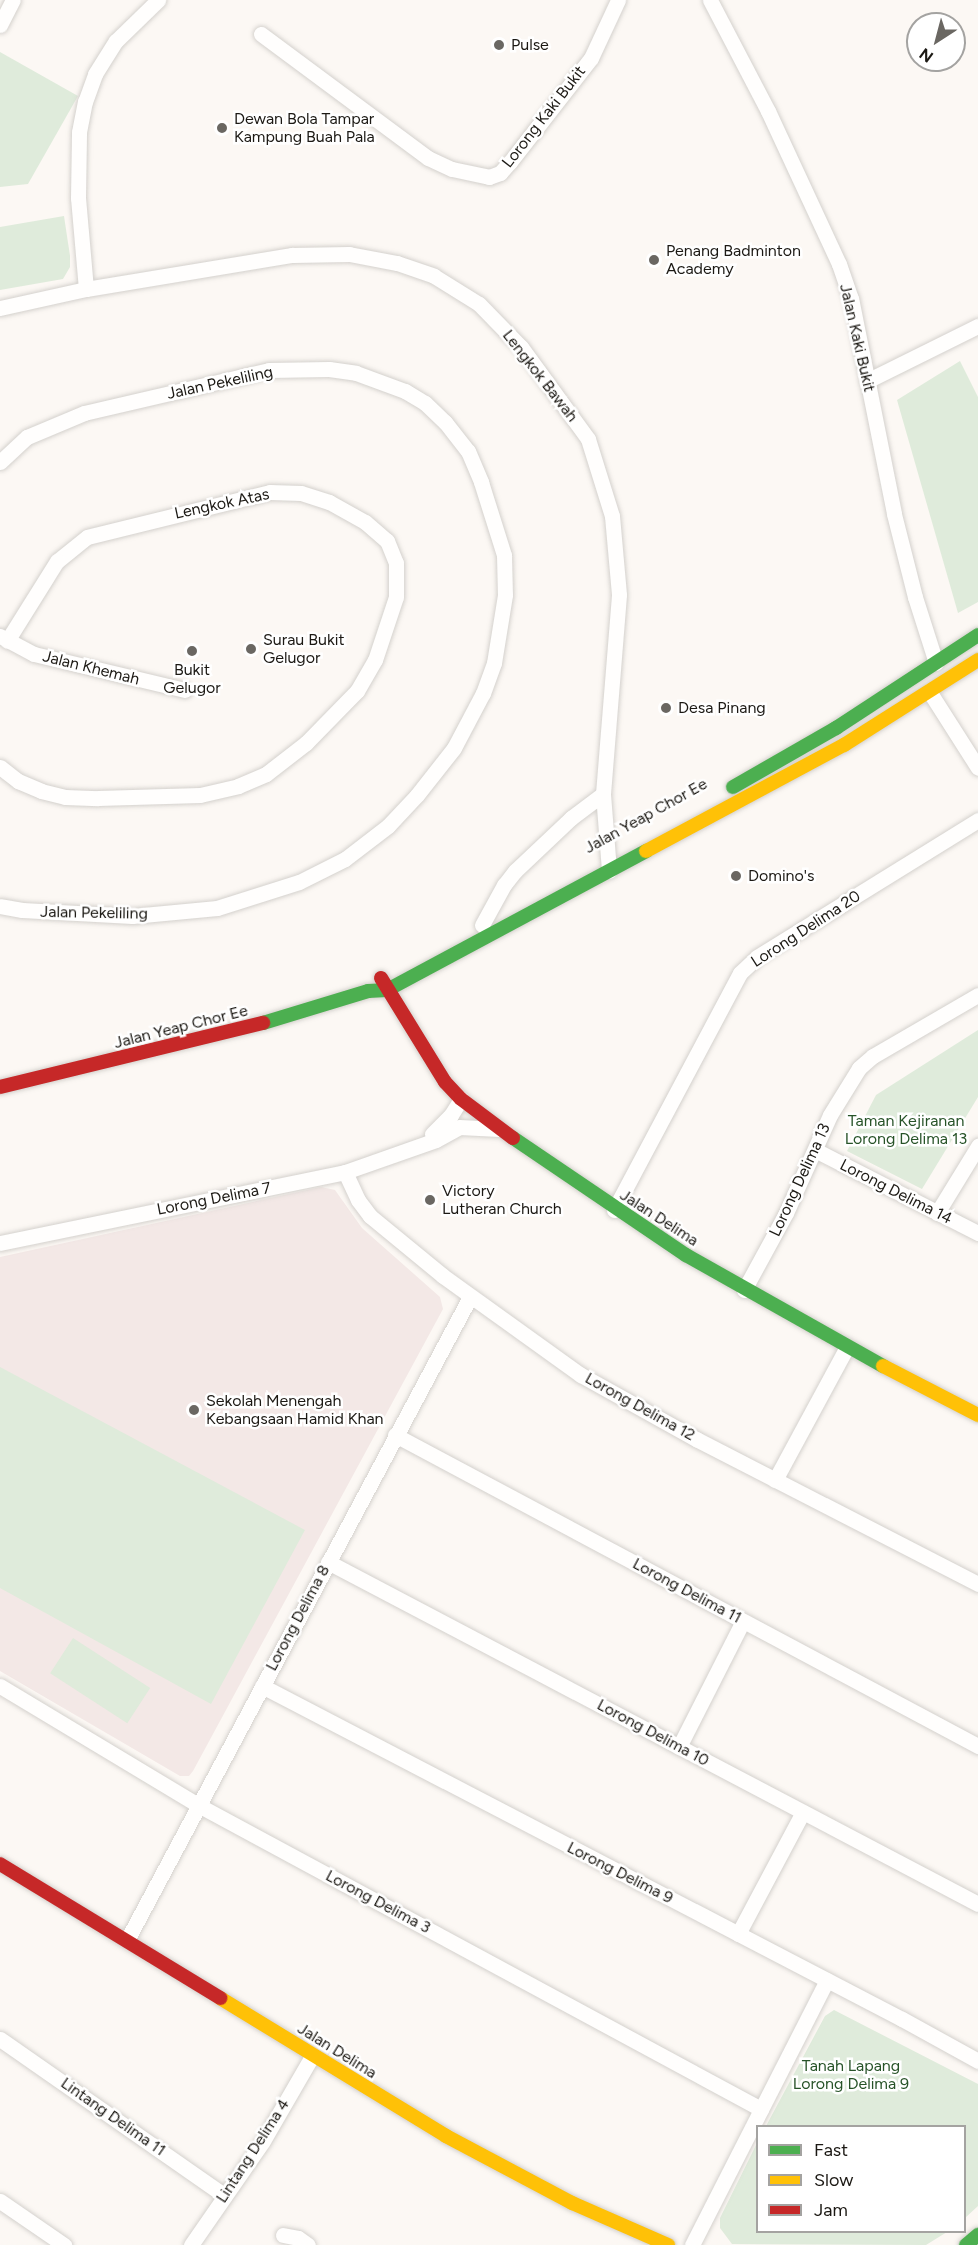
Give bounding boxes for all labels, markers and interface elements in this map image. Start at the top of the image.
north arrow [906,12,966,72]
place label: Pulse [511,35,549,55]
marker: Pulse [492,38,506,52]
text: N [916,44,937,67]
street label: Lorong Kaki Bukit [498,62,590,172]
place label: Dewan Bola Tampar Kampung Buah Pala [234,109,375,147]
marker: Dewan Bola Tampar Kampung Buah Pala [215,121,229,135]
place label: Penang Badminton Academy [666,241,801,279]
marker: Penang Badminton Academy [647,253,661,267]
street label: Jalan Kaki Bukit [835,282,879,394]
street label: Lengkok Bawah [498,326,582,426]
street label: Jalan Pekeliling [165,362,275,404]
street label: Lengkok Atas [173,485,271,523]
place label: Surau Bukit Gelugor [263,630,344,668]
marker: Surau Bukit Gelugor [244,642,258,656]
marker: Bukit Gelugor [185,644,199,658]
street label: Jalan Khemah [41,647,141,689]
place label: Bukit Gelugor [163,660,221,698]
place label: Desa Pinang [678,698,766,718]
marker: Desa Pinang [659,701,673,715]
street label: Jalan Yeap Chor Ee [581,774,711,858]
place label: Domino's [748,866,814,886]
marker: Domino's [729,869,743,883]
street label: Lorong Delima 20 [748,887,864,971]
street label: Jalan Pekeliling [40,902,148,924]
street label: Jalan Yeap Chor Ee [112,1001,250,1053]
park label: Taman Kejiranan Lorong Delima 13 [845,1111,967,1149]
street label: Lorong Delima 13 [765,1120,835,1240]
street label: Lorong Delima 14 [836,1155,956,1229]
street label: Lorong Delima 7 [155,1179,273,1219]
place label: Victory Lutheran Church [442,1181,562,1219]
street label: Jalan Delima [616,1186,702,1250]
marker: Victory Lutheran Church [423,1193,437,1207]
street label: Lorong Delima 12 [582,1369,698,1445]
place label: Sekolah Menengah Kebangsaan Hamid Khan [206,1391,383,1429]
marker: Sekolah Menengah Kebangsaan Hamid Khan [187,1403,201,1417]
street label: Lorong Delima 11 [629,1554,745,1628]
street label: Lorong Delima 8 [262,1562,334,1674]
street label: Lorong Delima 10 [594,1695,712,1771]
street label: Lorong Delima 9 [564,1838,676,1908]
street label: Lorong Delima 3 [322,1866,434,1938]
street label: Jalan Delima [294,2019,380,2083]
park label: Tanah Lapang Lorong Delima 9 [793,2056,909,2094]
street label: Lintang Delima 11 [57,2074,169,2160]
street label: Lintang Delima 4 [212,2095,294,2207]
legend [756,2125,966,2233]
text: Fast [814,2139,848,2161]
text: Slow [814,2169,853,2191]
text: Jam [814,2199,848,2221]

